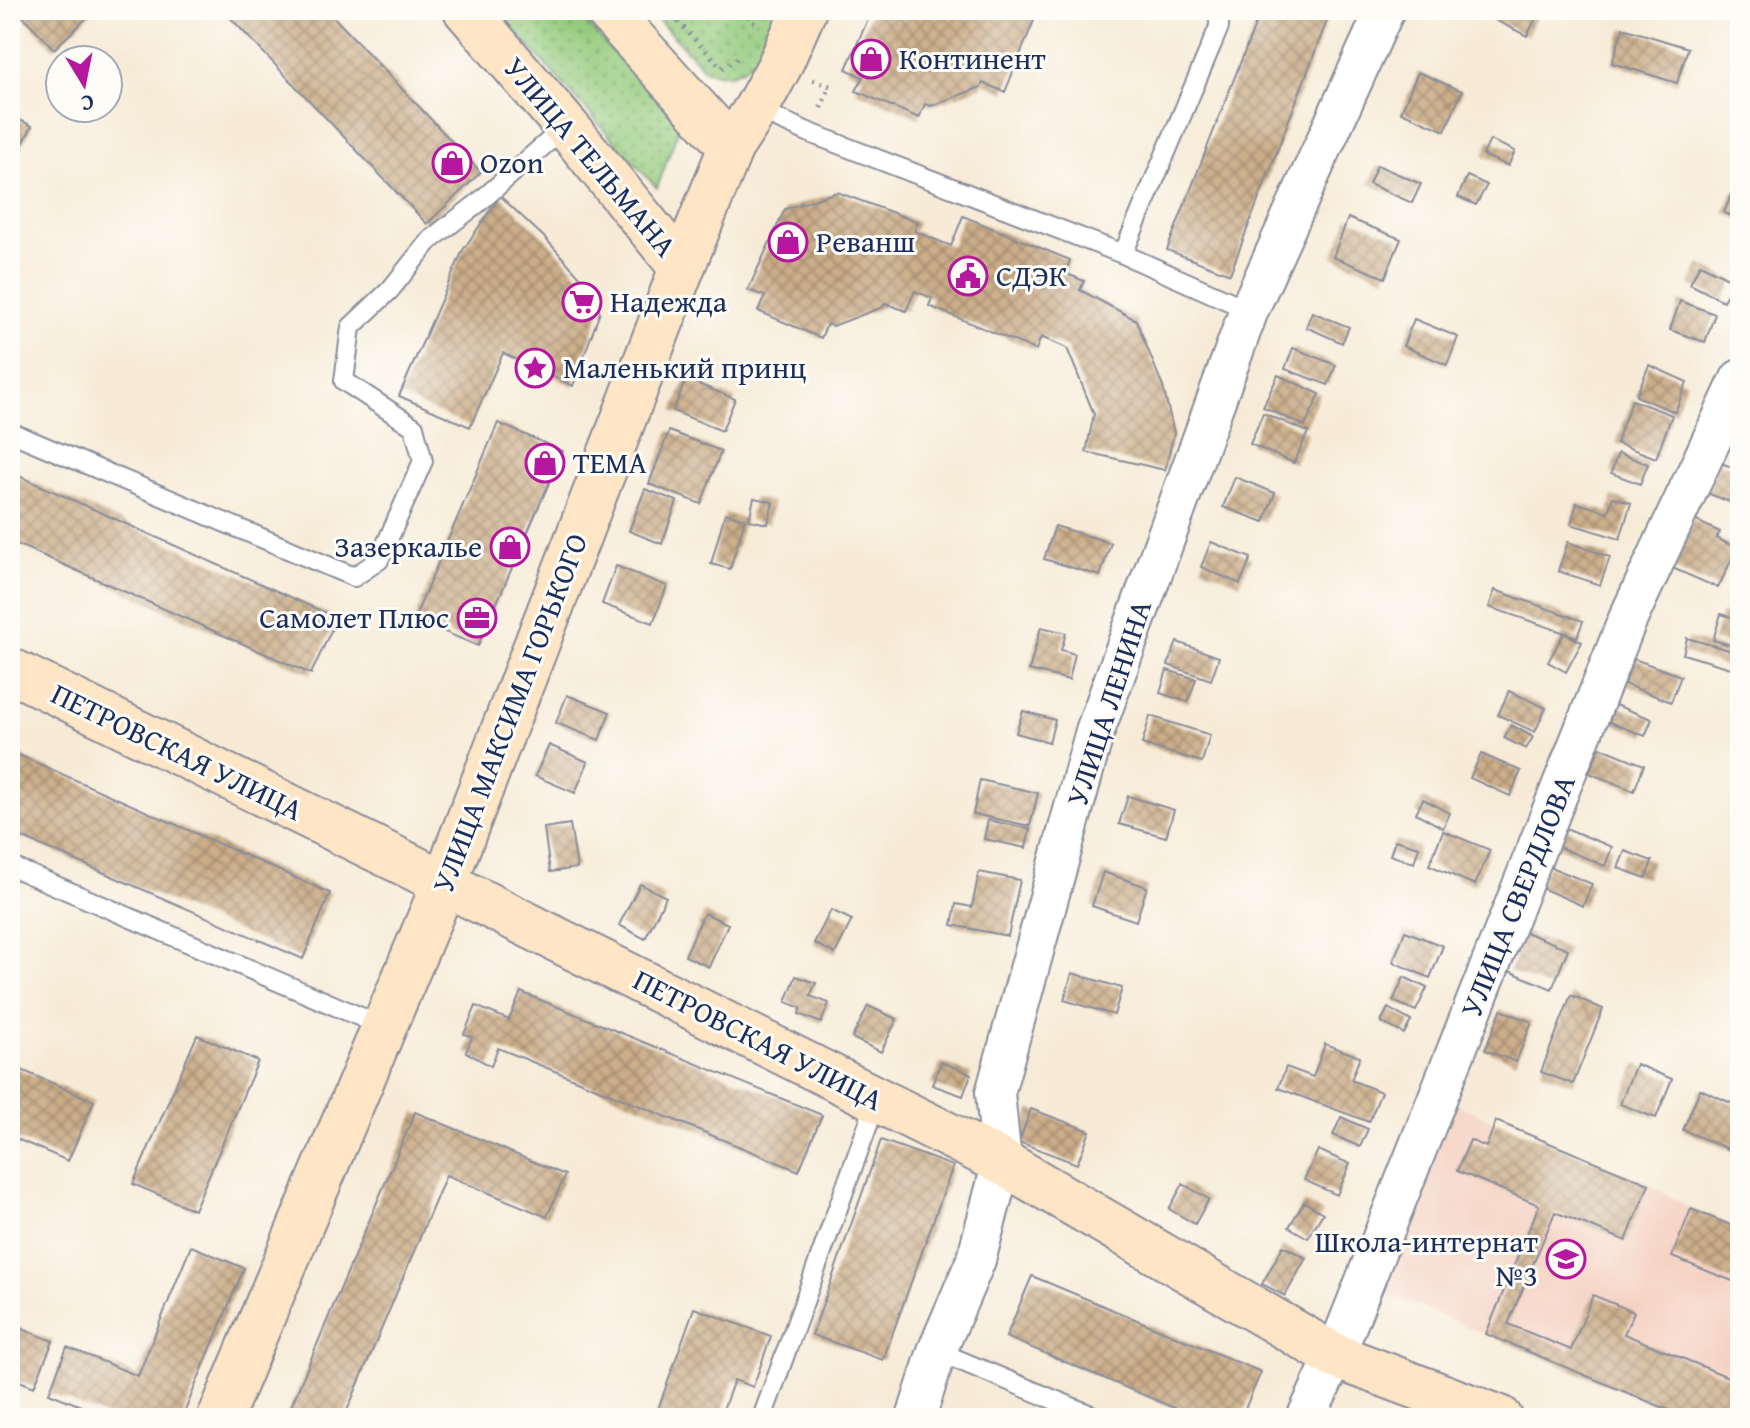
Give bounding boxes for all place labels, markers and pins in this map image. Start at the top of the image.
place label: Континент [899,36,1046,80]
shop icon: Континент [850,38,892,80]
place label: Ozon [480,140,544,184]
shop icon: Ozon [431,142,473,184]
place label: Реванш [816,219,915,263]
shop icon: Реванш [767,221,809,263]
place label: СДЭК [996,253,1068,297]
public building icon: СДЭК [947,255,989,297]
place label: Надежда [610,279,728,323]
supermarket icon: Надежда [561,281,603,323]
place label: Маленький принц [563,345,806,389]
place icon: Маленький принц [514,347,556,389]
place label: ТЕМА [573,440,647,484]
shop icon: ТЕМА [524,442,566,484]
place label: Зазеркалье [334,524,482,568]
shop icon: Зазеркалье [489,526,531,568]
place label: Самолет Плюс [259,595,449,639]
office icon: Самолет Плюс [456,597,498,639]
place label: Школа-интернат №3 [1315,1219,1539,1297]
school or university icon: Школа-интернат №3 [1545,1238,1587,1280]

